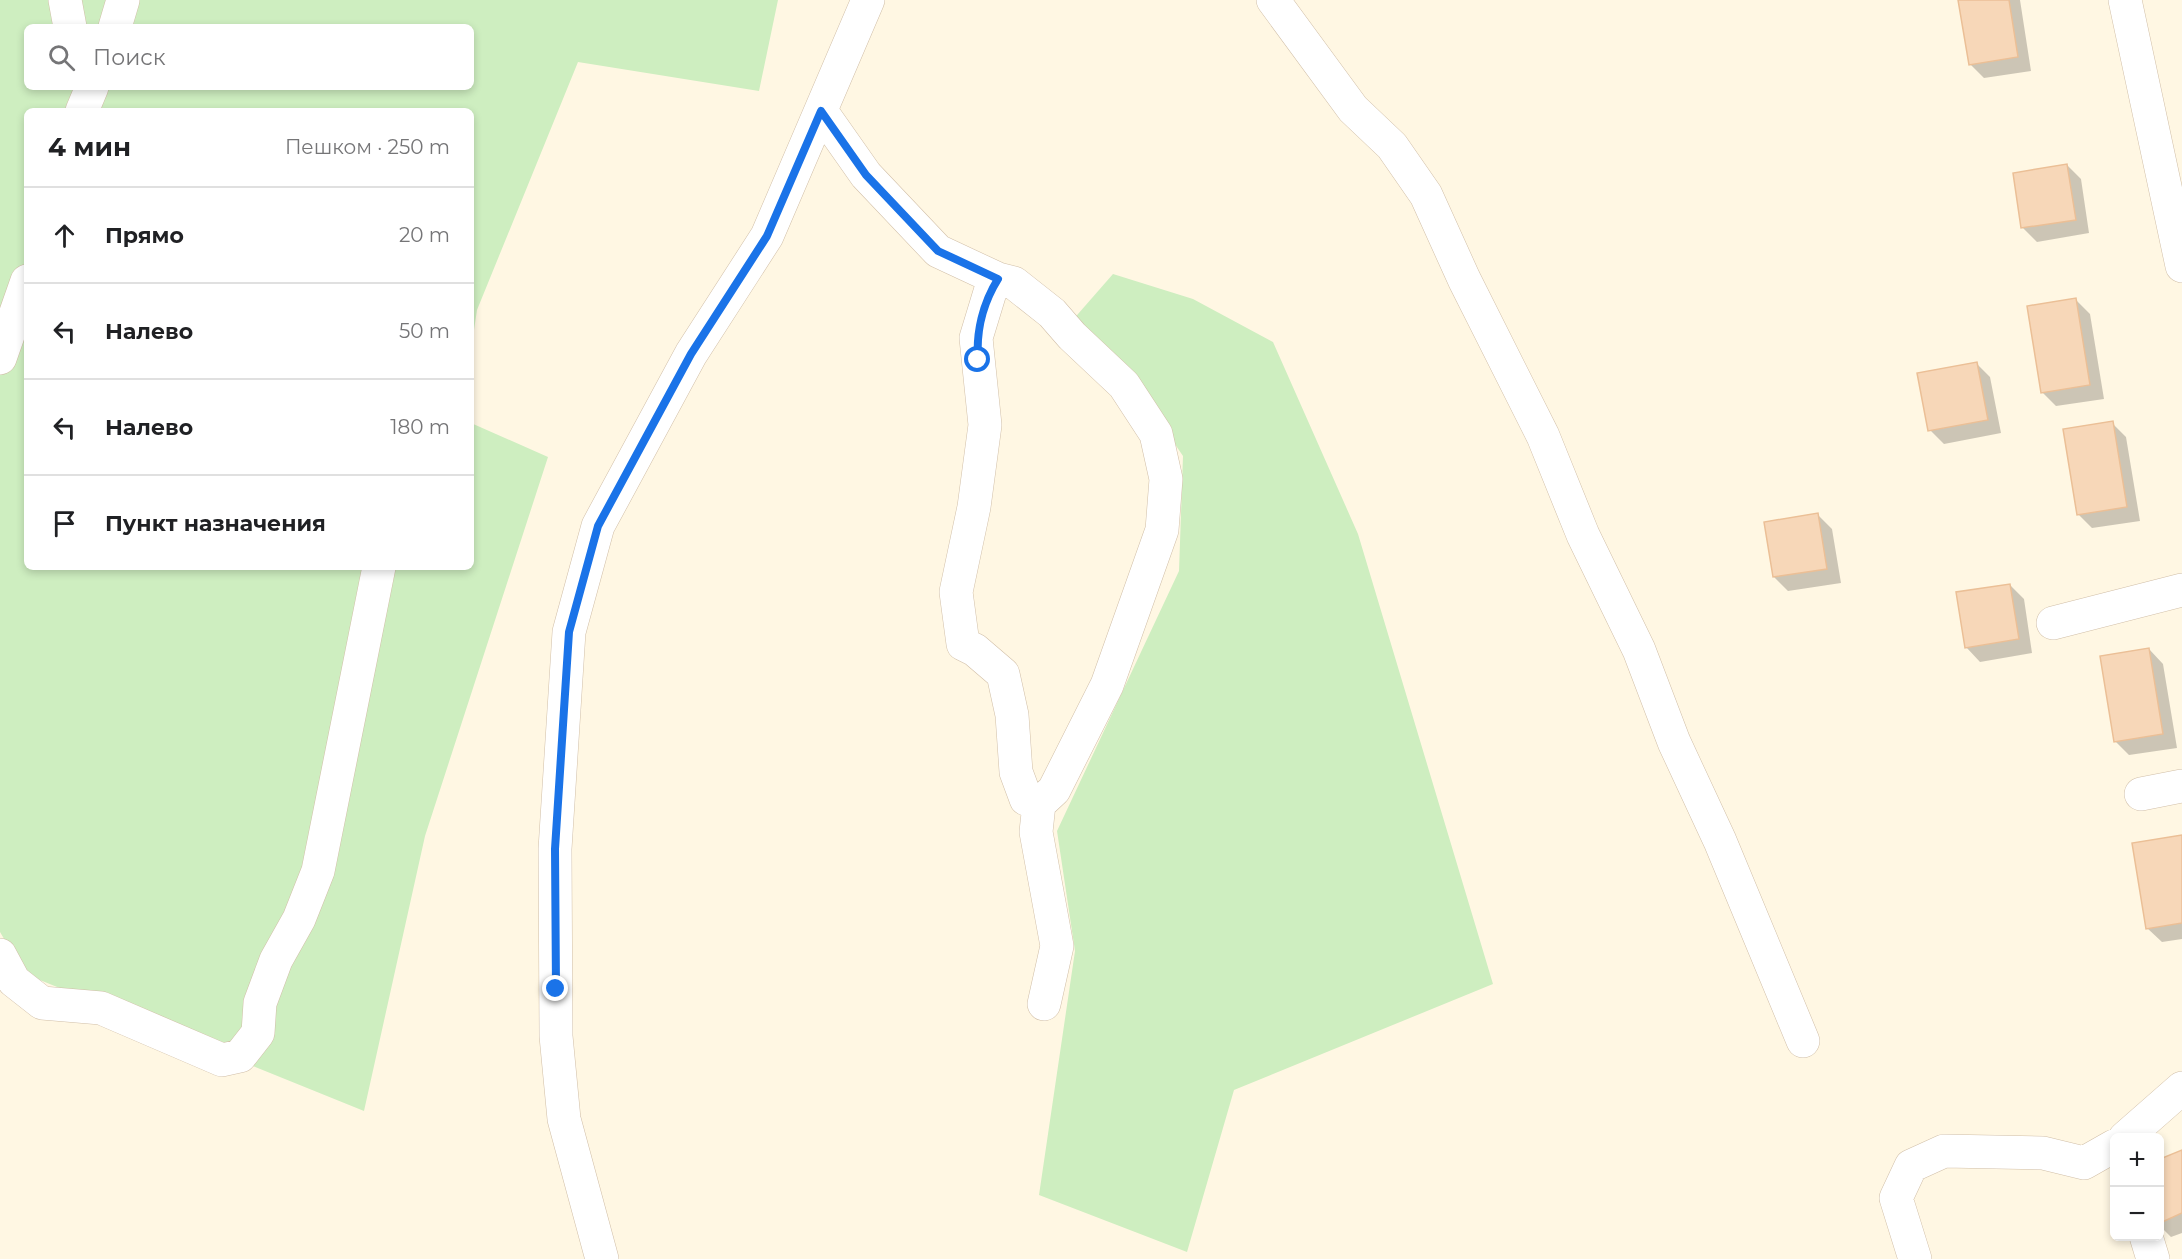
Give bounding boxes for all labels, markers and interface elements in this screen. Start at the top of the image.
search box [24,24,474,90]
icon: search [45,41,78,74]
text: Поиск [93,44,165,71]
text: 4 мин [48,131,131,163]
text: Пешком · 250 m [285,135,450,159]
icon: ahead [48,219,81,252]
text: Прямо [105,222,184,249]
text: 20 m [399,223,450,247]
icon: left [48,315,81,348]
text: Налево [105,318,193,345]
text: 50 m [399,319,450,343]
route start [964,346,990,372]
icon: left [48,411,81,444]
text: Налево [105,414,193,441]
text: 180 m [390,415,450,439]
icon: arrive [48,507,81,540]
text: Пункт назначения [105,510,326,537]
route end [542,975,568,1001]
map controls [2110,1133,2164,1241]
button: + [2110,1133,2164,1187]
button: − [2110,1187,2164,1241]

